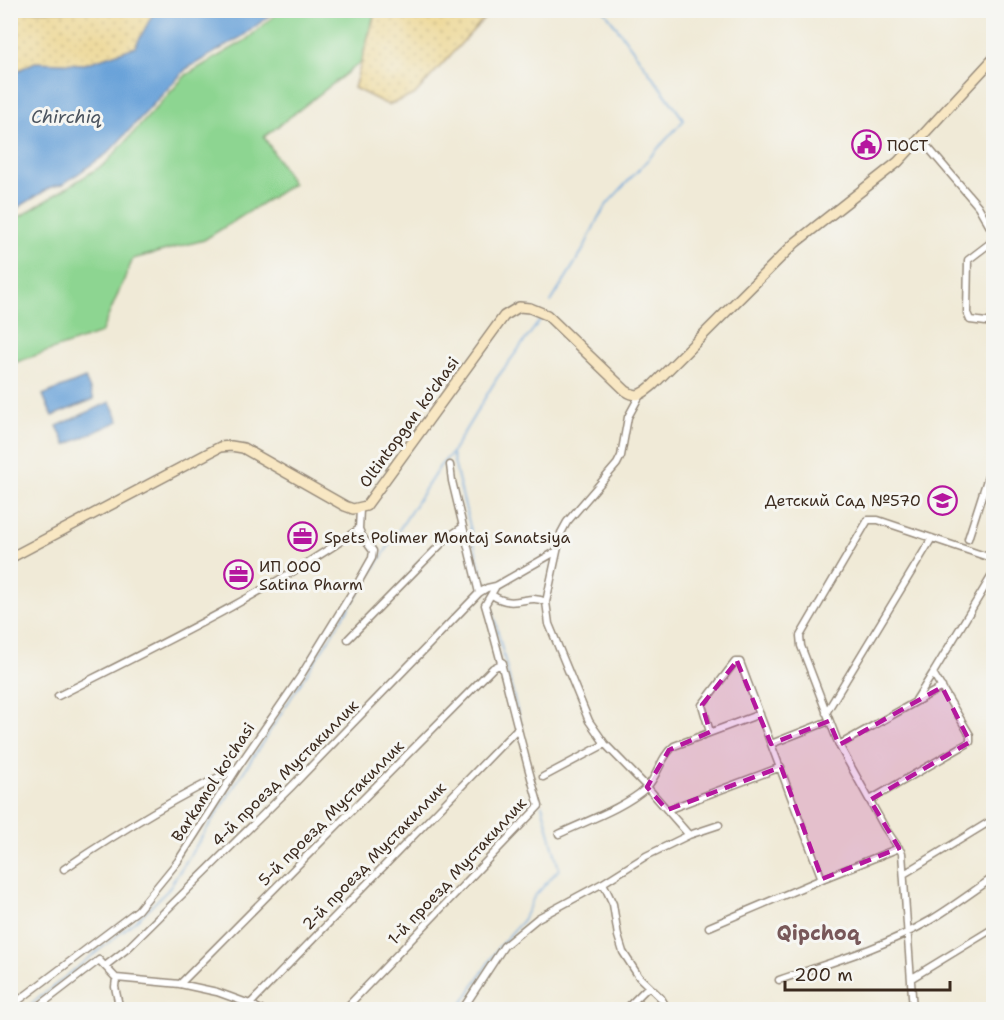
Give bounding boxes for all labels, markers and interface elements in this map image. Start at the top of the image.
water label: Chirchiq [31,105,101,129]
public building icon: ПОСТ [850,129,882,161]
place label: ПОСТ [887,135,929,156]
street label: Oltintopgan ko'chasi [354,352,464,492]
school or university icon: Детский Сад №570 [926,484,958,516]
place label: Детский Сад №570 [765,490,921,511]
office icon: Spets Polimer Montaj Sanatsiya [287,521,319,553]
place label: Spets Polimer Montaj Sanatsiya [324,527,570,548]
place label: ИП ООО Satina Pharm [259,556,363,595]
office icon: ИП ООО Satina Pharm [222,559,254,591]
street label: 4-й проезд Мустакиллик [207,695,363,851]
street label: Barkamol ko'chasi [167,718,259,846]
street label: 5-й проезд Мустакиллик [254,735,409,890]
street label: 2-й проезд Мустакиллик [298,777,451,935]
street label: 1-й проезд Мустакиллик [383,792,531,949]
district label: Qipchoq [776,920,862,946]
scale bar [785,954,950,992]
text: 200 m [794,963,853,987]

